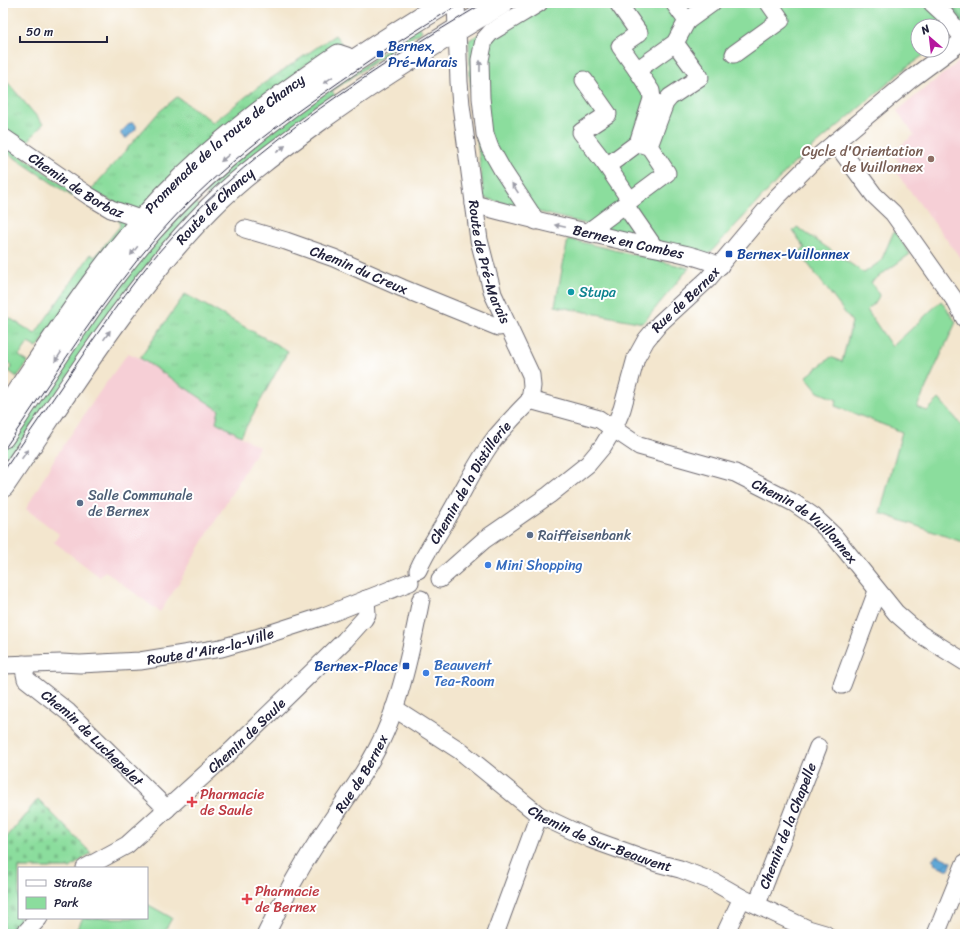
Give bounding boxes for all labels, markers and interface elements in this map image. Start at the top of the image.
scale bar [20,18,107,44]
north arrow [910,18,950,58]
text: N [917,19,934,40]
text: 50 m [26,21,53,43]
place label: Bernex, Pré-Marais [388,34,458,75]
marker: Bernex, Pré-Marais [375,49,385,59]
one-way arrow [477,59,483,72]
street label: Promenade de la route de Chancy [138,67,311,220]
one-way arrow [323,76,334,84]
place label: Cycle d'Orientation de Vuillonnex [802,139,924,180]
one-way arrow [275,145,286,153]
street label: Chemin de Borbaz [23,146,128,226]
one-way arrow [220,154,230,163]
marker: Cycle d'Orientation de Vuillonnex [926,154,936,164]
street label: Route de Chancy [170,161,261,251]
one-way arrow [511,183,519,194]
street label: Route de Pré-Marais [461,198,518,329]
street label: Bernex en Combes [570,217,687,267]
one-way arrow [554,223,566,229]
street label: Chemin du Creux [306,238,412,302]
place label: Bernex-Vuillonnex [737,242,851,267]
one-way arrow [130,246,139,257]
marker: Bernex-Vuillonnex [724,249,734,259]
street label: Rue de Bernex [645,260,727,339]
place label: Stupa [579,280,617,305]
marker: Stupa [566,287,576,297]
one-way arrow [103,330,111,340]
one-way arrow [54,351,62,362]
street label: Chemin de la Distillerie [423,415,518,549]
one-way arrow [21,448,29,459]
street label: Chemin de Vuillonnex [747,472,864,570]
place label: Salle Communale de Bernex [88,483,193,524]
marker: Salle Communale de Bernex [75,498,85,508]
place label: Raiffeisenbank [538,523,632,548]
marker: Raiffeisenbank [525,530,535,540]
place label: Mini Shopping [496,553,583,578]
marker: Mini Shopping [483,560,493,570]
street label: Route d'Aire-la-Ville [145,621,277,673]
place label: Beauvent Tea-Room [434,653,495,694]
place label: Bernex-Place [314,654,398,679]
marker: Bernex-Place [401,661,411,671]
marker: Beauvent Tea-Room [421,668,431,678]
street label: Chemin de Luchepelet [35,683,150,794]
street label: Chemin de Saule [202,692,292,780]
street label: Rue de Bernex [328,730,396,818]
street label: Chemin de la Chapelle [752,759,824,893]
place label: Pharmacie de Saule [200,782,264,823]
marker: Pharmacie de Saule [187,797,197,807]
street label: Chemin de Sur-Beauvent [522,799,674,879]
legend [18,867,148,919]
text: Straße [54,872,92,894]
place label: Pharmacie de Bernex [255,879,319,920]
text: Park [54,892,79,914]
marker: Pharmacie de Bernex [242,894,252,904]

